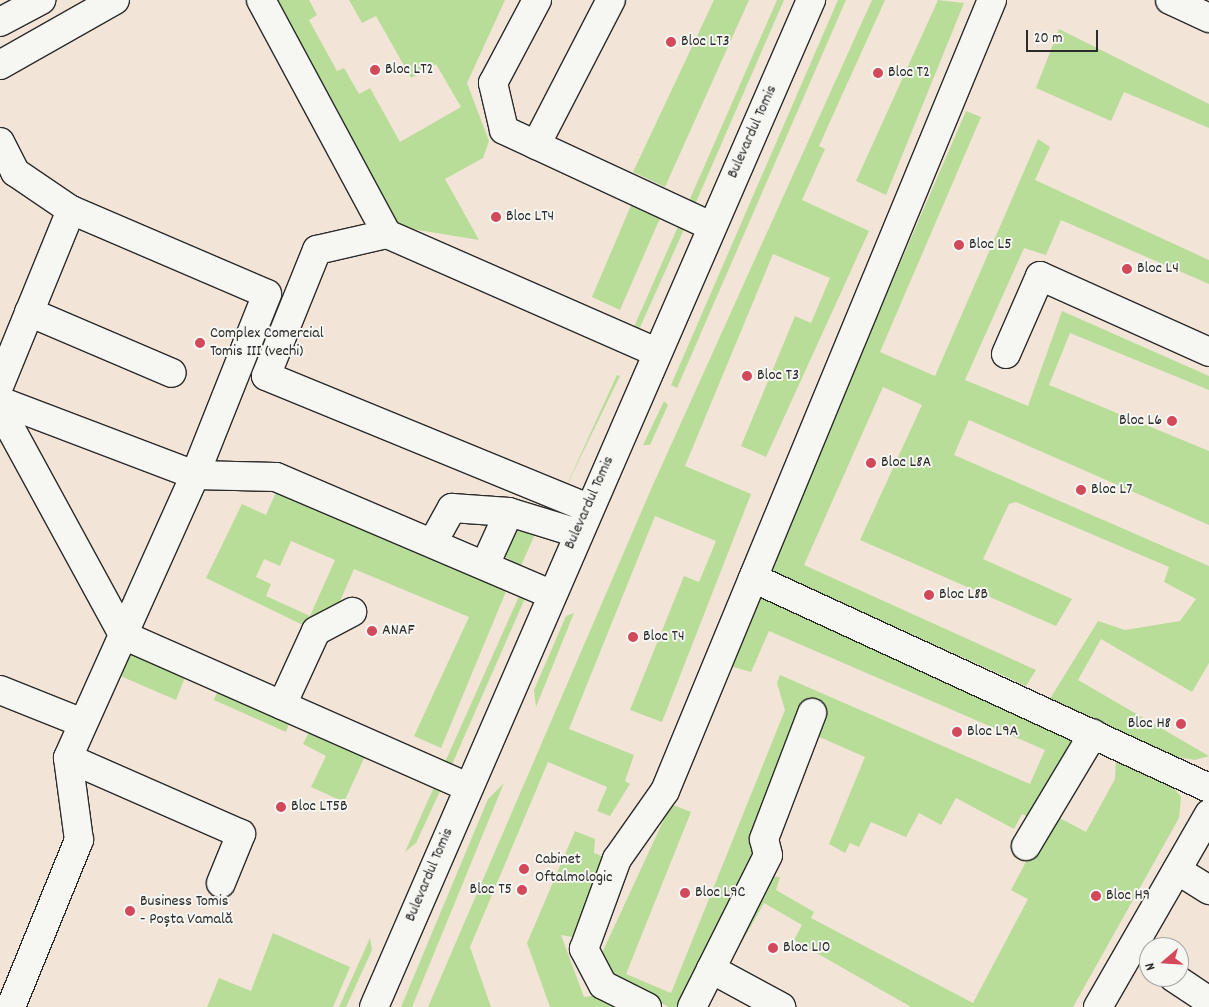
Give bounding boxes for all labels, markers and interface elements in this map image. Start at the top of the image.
scale bar [1029,20,1102,52]
text: 20 m [1034,28,1062,50]
place label: Bloc LT3 [681,32,730,52]
marker: Bloc LT3 [665,36,677,48]
place label: Bloc LT2 [385,60,434,80]
place label: Bloc T2 [888,63,930,83]
marker: Bloc LT2 [369,64,381,76]
marker: Bloc T2 [872,67,884,79]
street label: Bulevardul Tomis [724,82,782,182]
place label: Bloc LT4 [506,207,554,227]
marker: Bloc LT4 [490,211,502,223]
place label: Bloc L5 [969,235,1012,255]
marker: Bloc L5 [953,239,965,251]
place label: Bloc L4 [1137,259,1179,279]
marker: Bloc L4 [1121,263,1133,275]
place label: Complex Comercial Tomis III (vechi) [210,324,324,362]
marker: Complex Comercial Tomis III (vechi) [194,337,206,349]
place label: Bloc T3 [757,366,799,386]
marker: Bloc T3 [741,370,753,382]
place label: Bloc L6 [1119,411,1162,431]
marker: Bloc L6 [1166,415,1178,427]
street label: Bulevardul Tomis [561,453,619,553]
place label: Bloc L8A [881,453,931,473]
marker: Bloc L8A [865,457,877,469]
place label: Bloc L7 [1091,480,1132,500]
marker: Bloc L7 [1075,484,1087,496]
place label: Bloc L8B [939,585,988,605]
marker: Bloc L8B [923,589,935,601]
place label: ANAF [382,621,415,641]
marker: ANAF [366,625,378,637]
place label: Bloc T4 [643,627,685,647]
marker: Bloc T4 [627,631,639,643]
place label: Bloc H8 [1128,714,1171,734]
marker: Bloc H8 [1175,718,1187,730]
place label: Bloc L9A [967,722,1018,742]
marker: Bloc L9A [951,726,963,738]
place label: Bloc LT5B [291,797,348,817]
marker: Bloc LT5B [275,801,287,813]
street label: Bulevardul Tomis [402,825,458,925]
place label: Cabinet Oftalmologic [535,850,612,888]
marker: Cabinet Oftalmologic [517,862,531,876]
place label: Bloc T5 [470,880,512,900]
place label: Bloc L9C [695,883,745,903]
marker: Bloc T5 [516,884,528,896]
place label: Bloc H9 [1106,886,1150,906]
marker: Bloc L9C [679,887,691,899]
marker: Bloc H9 [1090,890,1102,902]
place label: Business Tomis - Poșta Vamală [140,892,233,930]
marker: Business Tomis - Poșta Vamală [124,905,136,917]
north arrow [1139,937,1189,987]
place label: Bloc L10 [783,938,830,958]
marker: Bloc L10 [767,942,779,954]
text: N [1140,960,1161,973]

